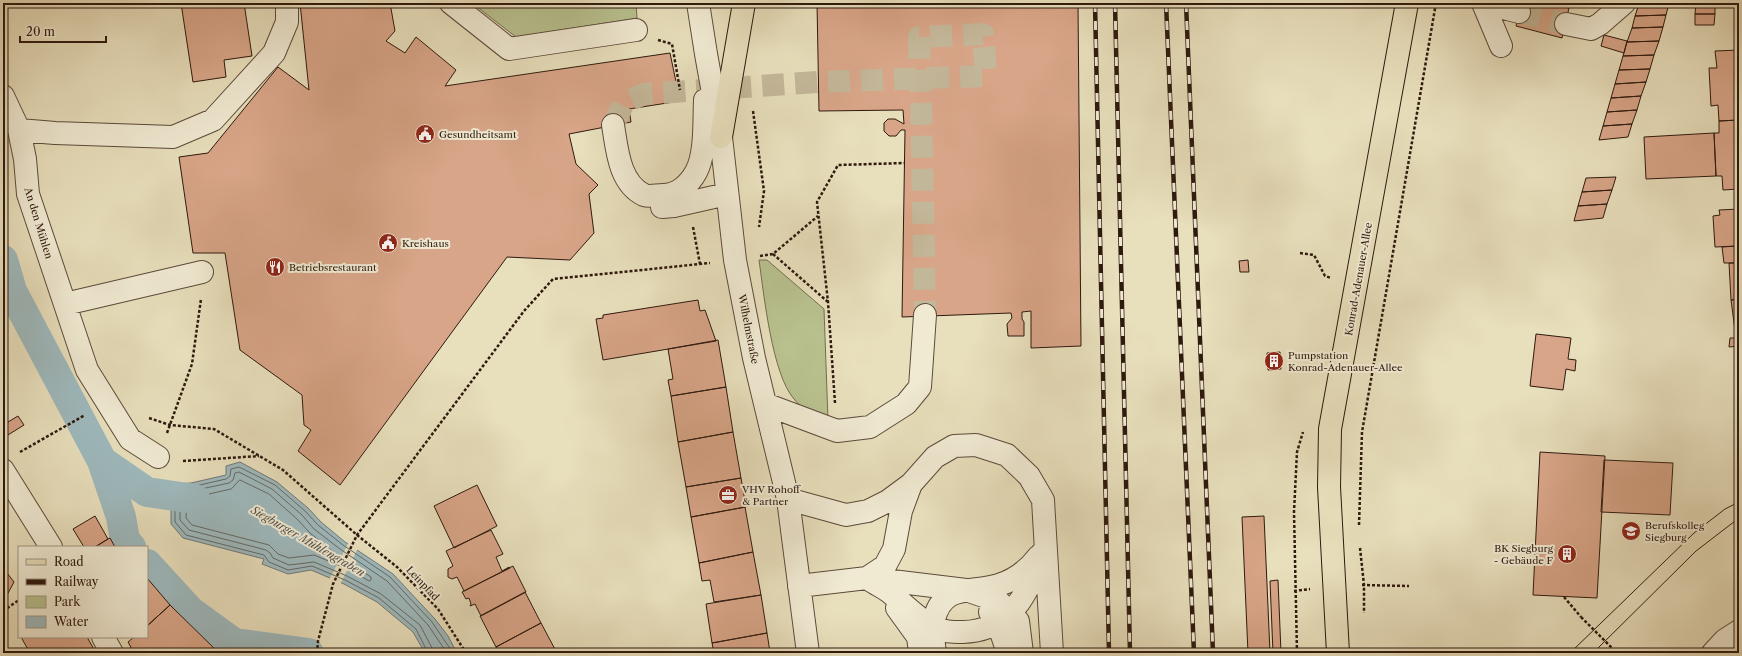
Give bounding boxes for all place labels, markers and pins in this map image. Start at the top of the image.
public building icon: Gesundheitsamt [414,123,436,145]
place label: Gesundheitsamt [439,128,517,141]
public building icon: Kreishaus [377,232,399,254]
place label: Kreishaus [402,237,449,250]
restaurant icon: Betriebsrestaurant [264,256,286,278]
place label: Betriebsrestaurant [289,261,377,274]
place label: Pumpstation Konrad-Adenauer-Allee [1288,349,1403,374]
building icon: Pumpstation Konrad-Adenauer-Allee [1263,350,1285,372]
place label: VHV Rohoff & Partner [741,483,801,508]
office icon: VHV Rohoff & Partner [717,484,739,506]
place label: Berufskolleg Siegburg [1645,519,1705,544]
school or university icon: Berufskolleg Siegburg [1620,520,1642,542]
place label: BK Siegburg - Gebäude F [1494,542,1554,567]
building icon: BK Siegburg - Gebäude F [1556,543,1578,565]

